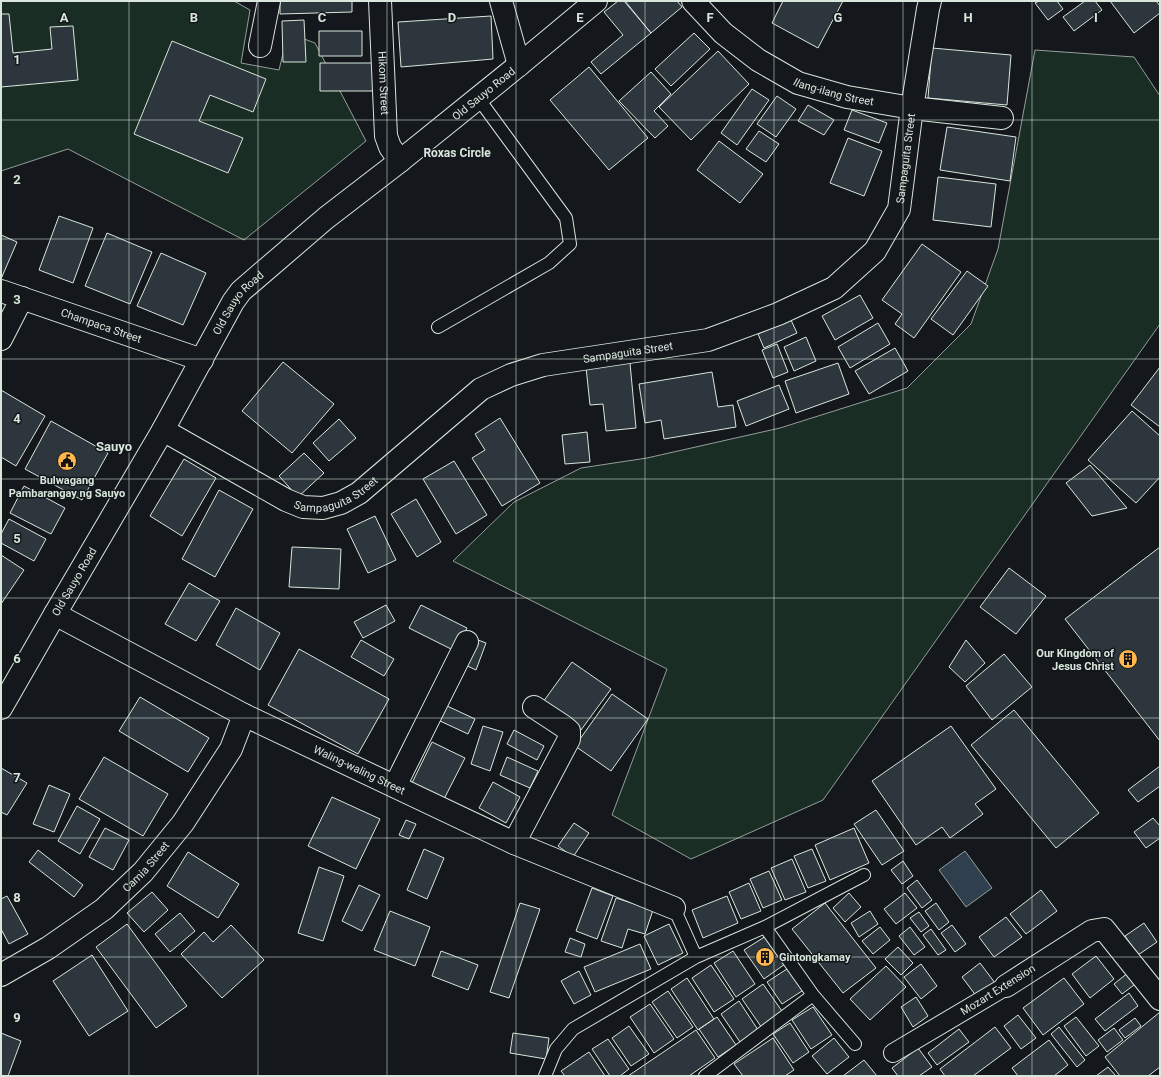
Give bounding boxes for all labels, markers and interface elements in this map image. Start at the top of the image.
text: A [60,10,69,25]
text: B [190,10,198,25]
text: C [318,10,327,25]
text: D [448,10,456,25]
text: E [576,10,584,25]
text: F [706,10,714,25]
text: G [834,10,843,25]
text: H [963,10,973,25]
text: I [1094,10,1098,25]
street label: Hikom Street [376,51,392,116]
text: 1 [13,52,21,67]
street label: Old Sauyo Road [449,64,518,123]
street label: Ilang-ilang Street [791,75,875,108]
street label: Sampaguita Street [893,112,918,204]
district label: Roxas Circle [423,146,491,160]
text: 2 [13,172,21,187]
street label: Old Sauyo Road [210,268,266,337]
text: 3 [13,292,21,307]
street label: Champaca Street [59,306,144,345]
street label: Sampaguita Street [582,339,674,365]
text: 4 [13,411,21,426]
district label: Sauyo [96,439,132,454]
public building icon: Bulwagang Pambarangay ng Sauyo [56,450,78,472]
street label: Sampaguita Street [292,473,380,515]
place label: Bulwagang Pambarangay ng Sauyo [9,474,125,500]
text: 5 [13,531,21,546]
street label: Old Sauyo Road [49,545,99,618]
place label: Our Kingdom of Jesus Christ [1036,647,1114,673]
building icon: Our Kingdom of Jesus Christ [1117,648,1139,670]
text: 6 [13,651,21,666]
street label: Waling-waling Street [311,742,408,797]
text: 7 [13,770,21,785]
street label: Camia Street [120,839,172,895]
text: 8 [13,890,21,905]
building icon: Gintongkamay [754,946,776,968]
place label: Gintongkamay [779,951,851,964]
street label: Mozart Extension [958,962,1038,1018]
text: 9 [13,1010,21,1025]

